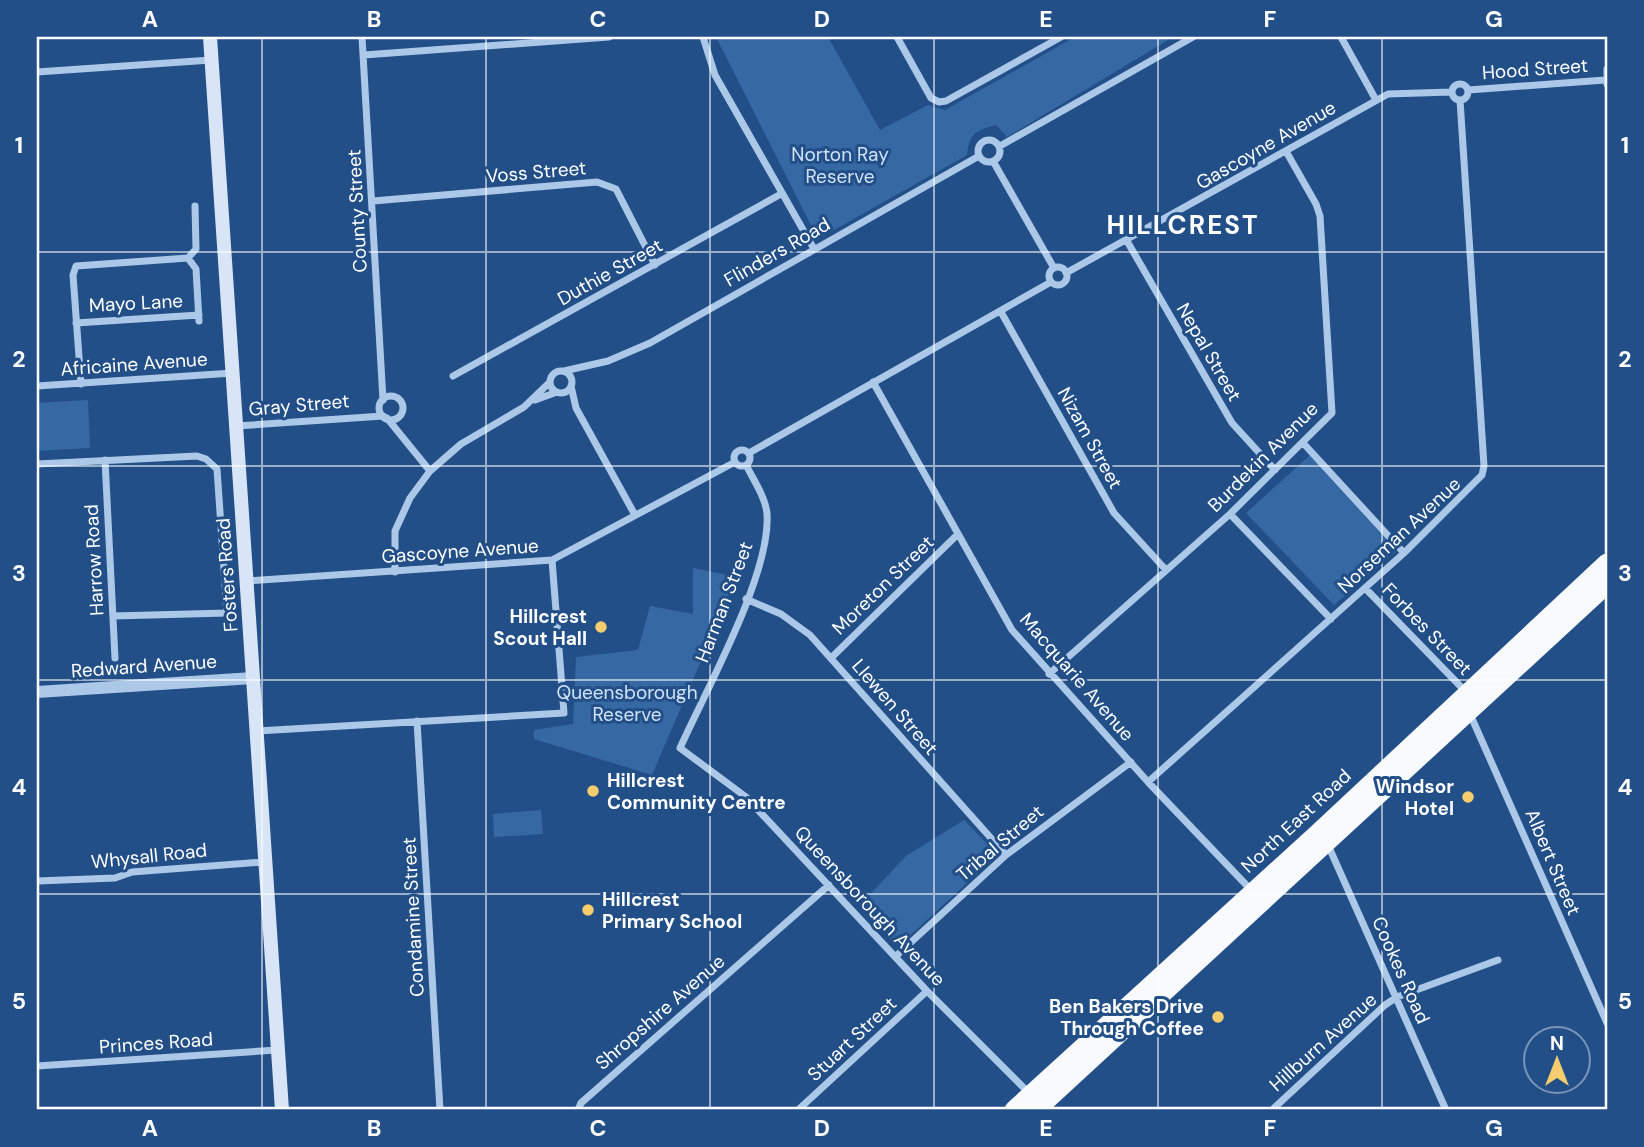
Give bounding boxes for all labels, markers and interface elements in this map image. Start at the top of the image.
text: A [142,4,158,34]
text: B [367,4,381,34]
text: C [590,4,606,34]
text: D [814,4,830,34]
text: E [1039,4,1053,34]
text: F [1264,4,1277,34]
text: G [1485,4,1503,34]
street label: Hood Street [1481,53,1589,85]
street label: Gascoyne Avenue [1192,95,1340,195]
text: 1 [15,130,23,160]
text: 1 [1621,130,1629,160]
park label: Norton Ray Reserve [791,142,889,189]
street label: County Street [341,149,373,273]
street label: Voss Street [485,155,587,189]
district label: HILLCREST [1107,208,1259,242]
street label: Flinders Road [719,212,835,292]
street label: Duthie Street [553,233,667,311]
street label: Mayo Lane [88,288,184,318]
street label: Nepal Street [1171,298,1247,406]
text: 2 [12,344,26,374]
text: 2 [1618,344,1632,374]
street label: Africaine Avenue [60,346,208,382]
street label: Nizam Street [1052,383,1128,493]
street label: Gray Street [248,388,350,422]
street label: Burdekin Avenue [1202,396,1324,518]
street label: Norseman Avenue [1332,471,1466,599]
street label: Harrow Road [79,504,109,616]
street label: Fosters Road [211,517,243,633]
street label: Moreton Street [827,530,939,640]
street label: Gascoyne Avenue [381,533,539,569]
street label: Harman Street [690,538,758,666]
text: 3 [12,558,26,588]
text: 3 [1618,558,1632,588]
street label: Forbes Street [1377,577,1477,681]
place label: Hillcrest Scout Hall [493,604,587,651]
street label: Macquarie Avenue [1014,608,1140,746]
marker: Hillcrest Scout Hall [593,619,609,635]
street label: Redward Avenue [70,648,218,684]
street label: Llewen Street [846,654,944,760]
park label: Queensborough Reserve [556,680,698,727]
street label: North East Road [1236,764,1356,878]
place label: Hillcrest Community Centre [607,768,786,815]
text: 4 [12,772,27,802]
text: 4 [1618,772,1633,802]
place label: Windsor Hotel [1376,774,1454,821]
marker: Hillcrest Community Centre [585,783,601,799]
marker: Windsor Hotel [1460,789,1476,805]
street label: Tribal Street [951,799,1049,887]
street label: Albert Street [1519,805,1587,919]
street label: Queensborough Avenue [789,820,951,992]
street label: Condamine Street [396,836,430,998]
street label: Whysall Road [90,837,208,875]
place label: Hillcrest Primary School [602,887,742,934]
marker: Hillcrest Primary School [580,902,596,918]
street label: Cookes Road [1366,913,1436,1027]
street label: Shropshire Avenue [590,949,730,1075]
text: 5 [12,986,26,1016]
text: 5 [1618,986,1632,1016]
street label: Hillburn Avenue [1264,987,1382,1097]
street label: Stuart Street [802,991,902,1087]
place label: Ben Bakers Drive Through Coffee [1049,994,1204,1041]
marker: Ben Bakers Drive Through Coffee [1210,1009,1226,1025]
north arrow [1522,1024,1592,1094]
street label: Princes Road [98,1027,214,1059]
text: N [1550,1031,1564,1056]
text: A [142,1113,158,1143]
text: B [367,1113,381,1143]
text: C [590,1113,606,1143]
text: D [814,1113,830,1143]
text: E [1039,1113,1053,1143]
text: F [1264,1113,1277,1143]
text: G [1485,1113,1503,1143]

